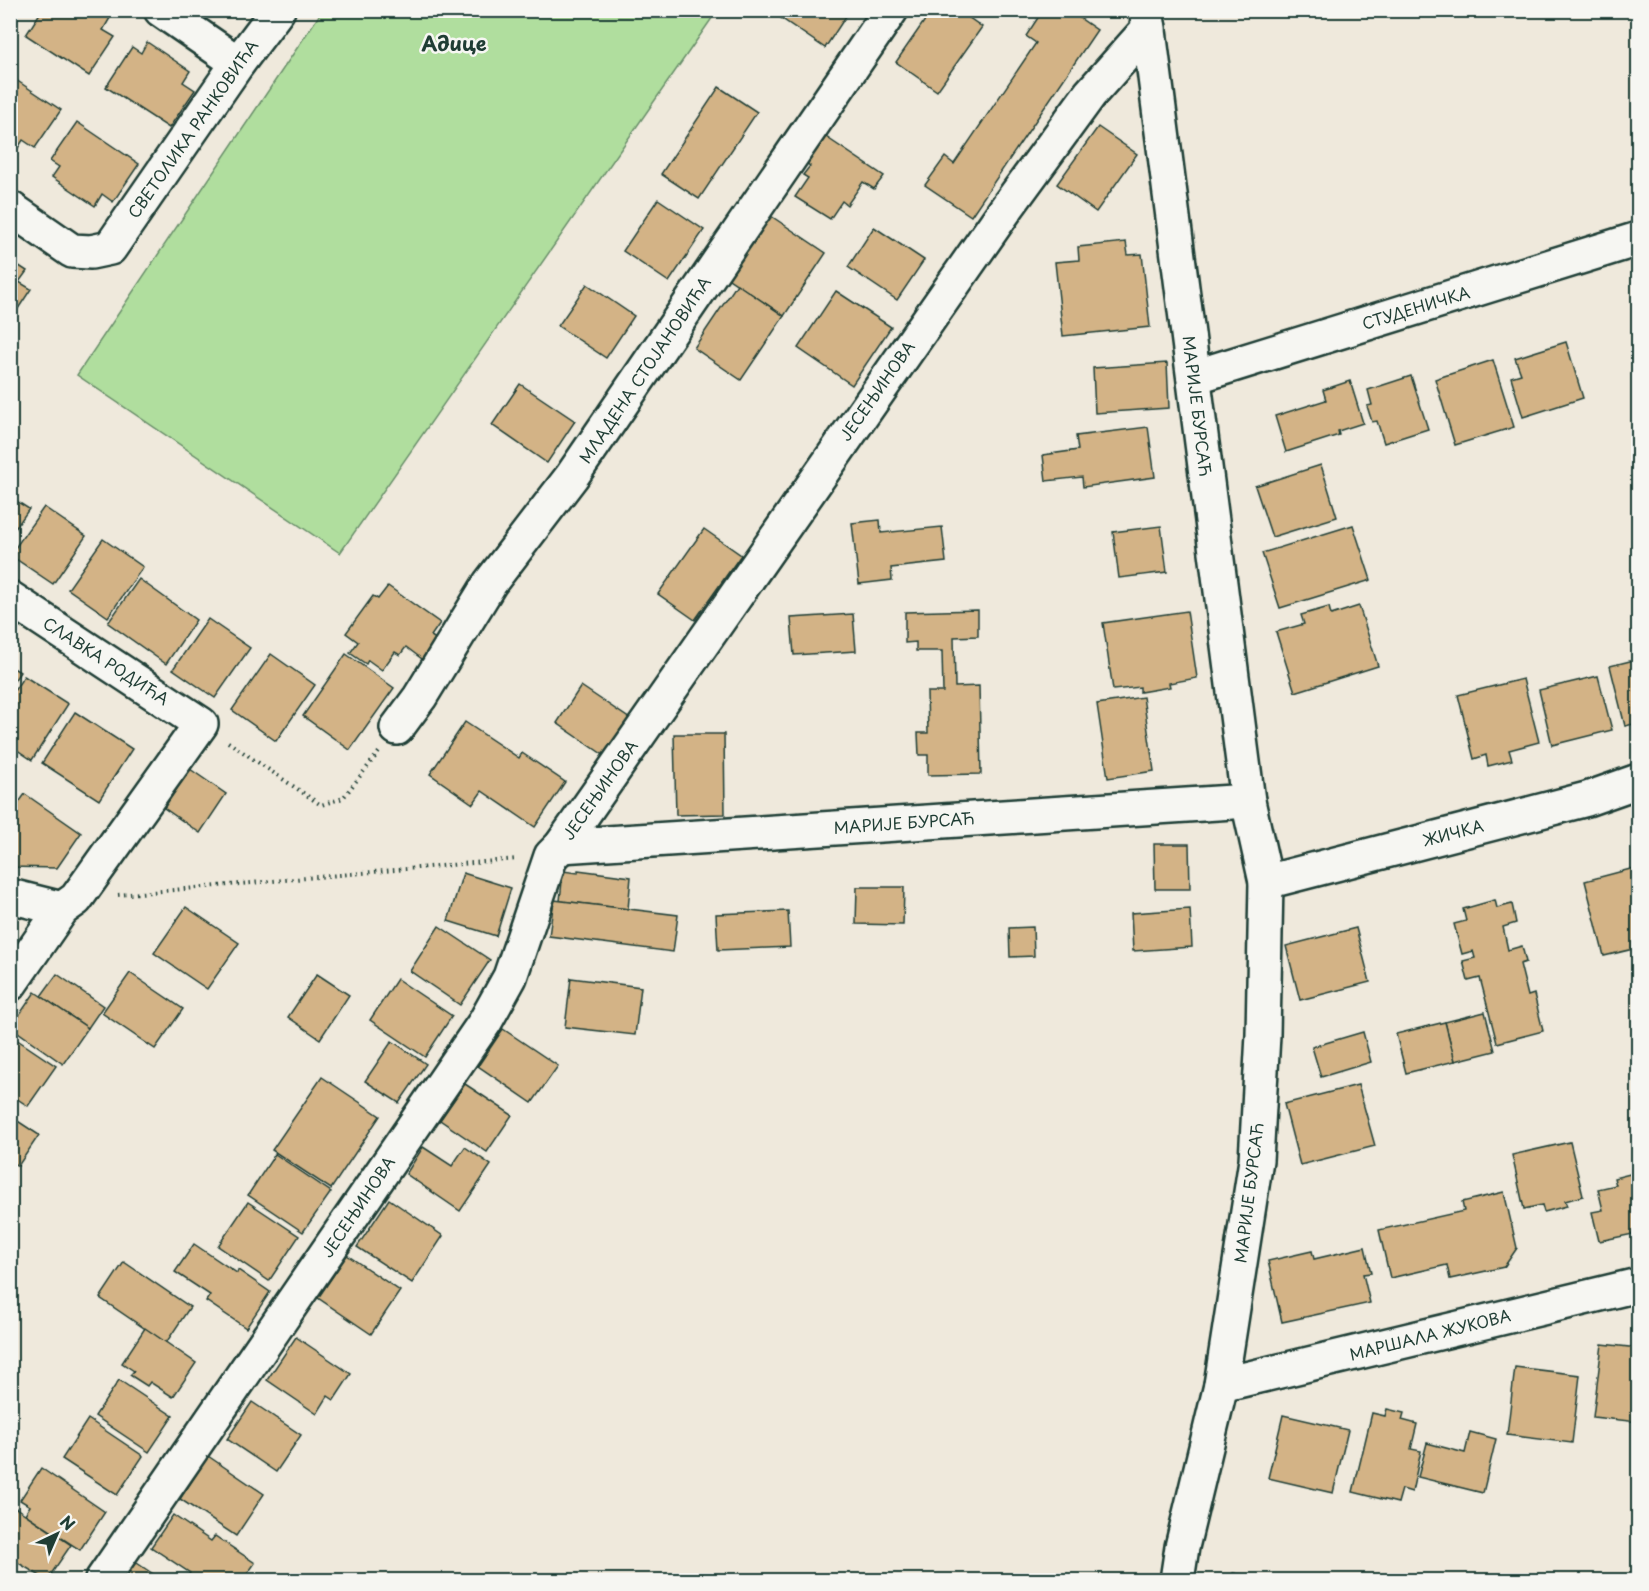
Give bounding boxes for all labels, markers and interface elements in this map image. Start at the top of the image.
district label: Адице [421,28,487,58]
street label: СВЕТОЛИКА РАНКОВИЋА [121,34,263,223]
street label: МЛАДЕНА СТОЈАНОВИЋА [573,271,716,468]
street label: СТУДЕНИЧКА [1359,279,1473,335]
street label: МАРИЈЕ БУРСАЋ [1177,334,1219,477]
street label: ЈЕСЕЊИНОВА [833,335,920,445]
street label: СЛАВКА РОДИЋА [39,610,174,710]
street label: ЈЕСЕЊИНОВА [556,734,643,844]
street label: МАРИЈЕ БУРСАЋ [833,805,975,839]
street label: ЖИЧКА [1420,812,1486,852]
street label: МАРИЈЕ БУРСАЋ [1227,1121,1269,1264]
street label: ЈЕСЕЊИНОВА [314,1151,400,1262]
street label: МАРШАЛА ЖУКОВА [1347,1302,1513,1366]
north arrow [27,1504,87,1564]
text: N [55,1509,81,1536]

